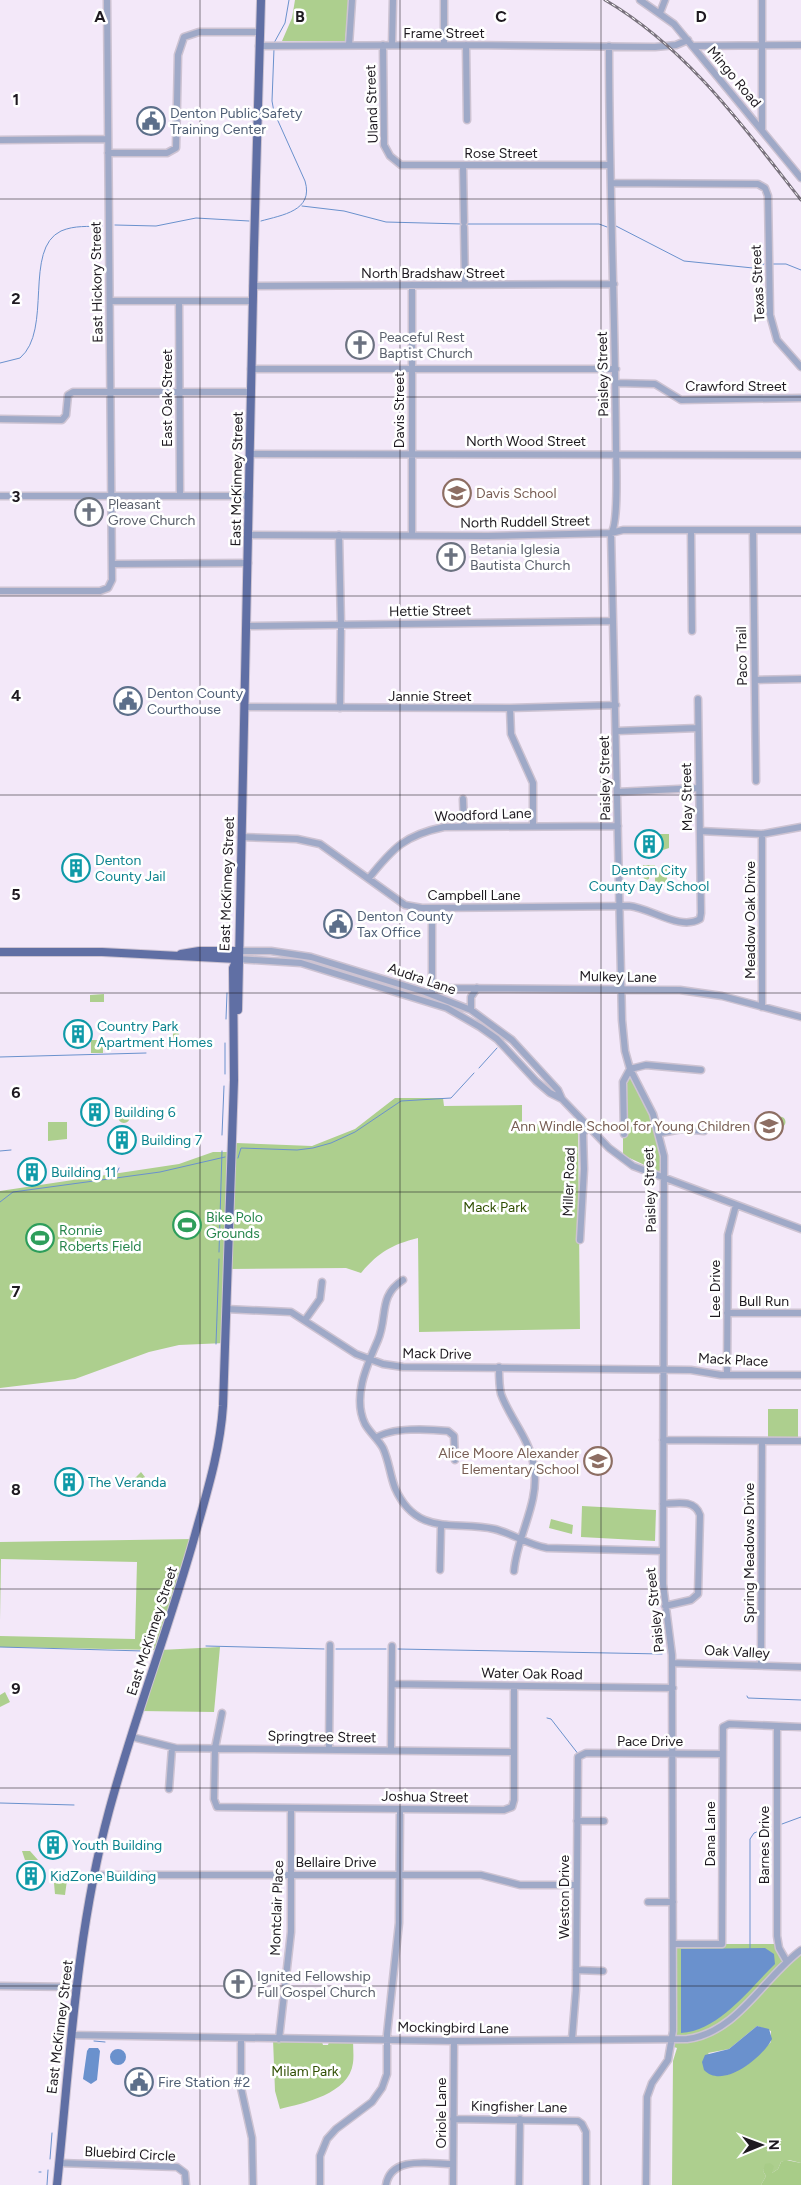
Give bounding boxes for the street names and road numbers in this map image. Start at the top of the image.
street label: Frame Street [403,25,485,42]
street label: Mingo Road [703,43,765,111]
street label: Uland Street [362,64,382,144]
street label: Rose Street [464,145,538,162]
street label: East Hickory Street [87,221,107,343]
street label: Texas Street [747,244,769,322]
street label: North Bradshaw Street [361,265,505,282]
street label: Paisley Street [594,331,612,417]
street label: East Oak Street [159,349,176,447]
street label: Davis Street [391,372,408,448]
street label: Crawford Street [685,378,787,395]
street label: East McKinney Street [227,411,247,547]
street label: North Wood Street [466,433,586,450]
street label: North Ruddell Street [460,512,590,532]
street label: Hettie Street [389,602,471,620]
street label: Paco Trail [733,626,751,686]
street label: Jannie Street [388,688,472,705]
street label: Paisley Street [596,735,614,821]
street label: May Street [678,762,696,832]
street label: Woodford Lane [434,805,532,825]
street label: East McKinney Street [216,816,238,952]
street label: Meadow Oak Drive [742,861,759,979]
street label: Campbell Lane [428,887,521,904]
street label: Audra Lane [386,959,459,999]
street label: Mulkey Lane [579,968,657,986]
street label: Miller Road [559,1147,579,1217]
street label: Paisley Street [640,1147,660,1233]
street label: Lee Drive [707,1259,724,1318]
street label: Bull Run [739,1293,789,1310]
street label: Mack Drive [402,1345,472,1363]
street label: Mack Place [697,1350,769,1370]
street label: Spring Meadows Drive [741,1482,758,1623]
street label: East McKinney Street [123,1564,181,1698]
street label: Paisley Street [642,1567,668,1653]
street label: Oak Valley [704,1642,771,1662]
street label: Water Oak Road [481,1665,583,1683]
street label: Springtree Street [267,1728,377,1746]
street label: Pace Drive [617,1733,683,1750]
street label: Joshua Street [381,1788,469,1806]
street label: Dana Lane [702,1801,719,1867]
street label: Barnes Drive [756,1806,773,1884]
street label: Bellaire Drive [296,1854,377,1871]
street label: Weston Drive [556,1855,573,1939]
street label: Montclair Place [267,1859,287,1956]
street label: East McKinney Street [43,1959,77,2095]
street label: Mockingbird Lane [397,2019,509,2037]
street label: Oriole Lane [433,2077,450,2149]
street label: Kingfisher Lane [471,2098,568,2116]
street label: Bluebird Circle [84,2143,176,2165]

